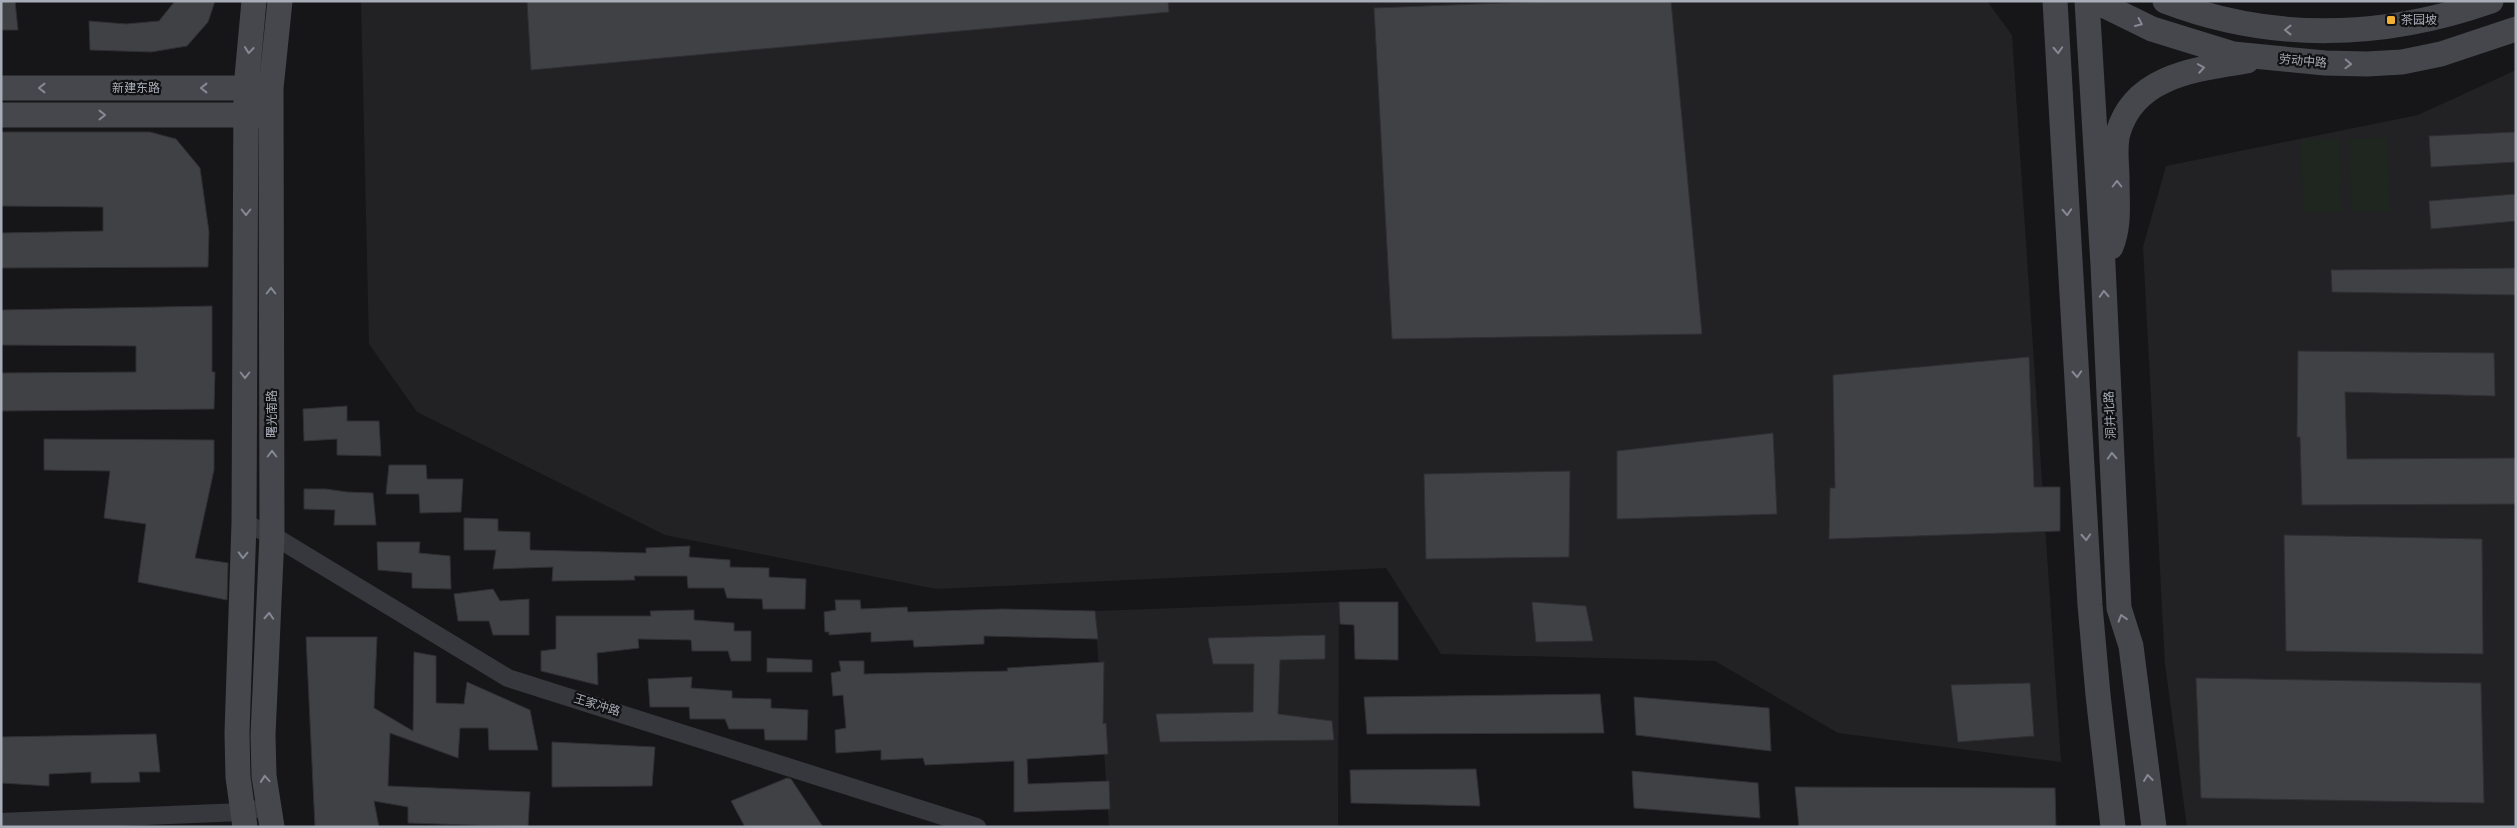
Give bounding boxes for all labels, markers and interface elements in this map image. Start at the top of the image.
place label: 茶园坡 [2401,13,2437,27]
marker: 茶园坡 [2385,14,2397,26]
one-way arrow [2134,17,2143,28]
one-way arrow [2284,25,2292,35]
one-way arrow [244,46,255,54]
one-way arrow [2052,46,2063,54]
street label: 劳动中路 [2278,52,2328,70]
one-way arrow [2345,58,2353,69]
one-way arrow [2197,64,2205,74]
street label: 新建东路 [112,81,160,95]
one-way arrow [38,83,46,93]
one-way arrow [200,83,208,93]
one-way arrow [99,110,107,120]
one-way arrow [2112,180,2122,188]
one-way arrow [241,208,251,216]
one-way arrow [2062,208,2073,216]
one-way arrow [266,287,276,295]
one-way arrow [2099,290,2109,298]
one-way arrow [240,371,250,379]
one-way arrow [2071,371,2082,379]
street label: 曙光南路 [265,390,279,438]
street label: 洞井北路 [2102,391,2118,439]
one-way arrow [267,450,277,458]
one-way arrow [2106,452,2117,460]
one-way arrow [2081,533,2092,541]
one-way arrow [238,551,249,559]
one-way arrow [263,612,274,620]
one-way arrow [2118,615,2128,623]
street label: 王家冲路 [572,691,622,719]
one-way arrow [260,774,271,782]
one-way arrow [2143,774,2154,782]

